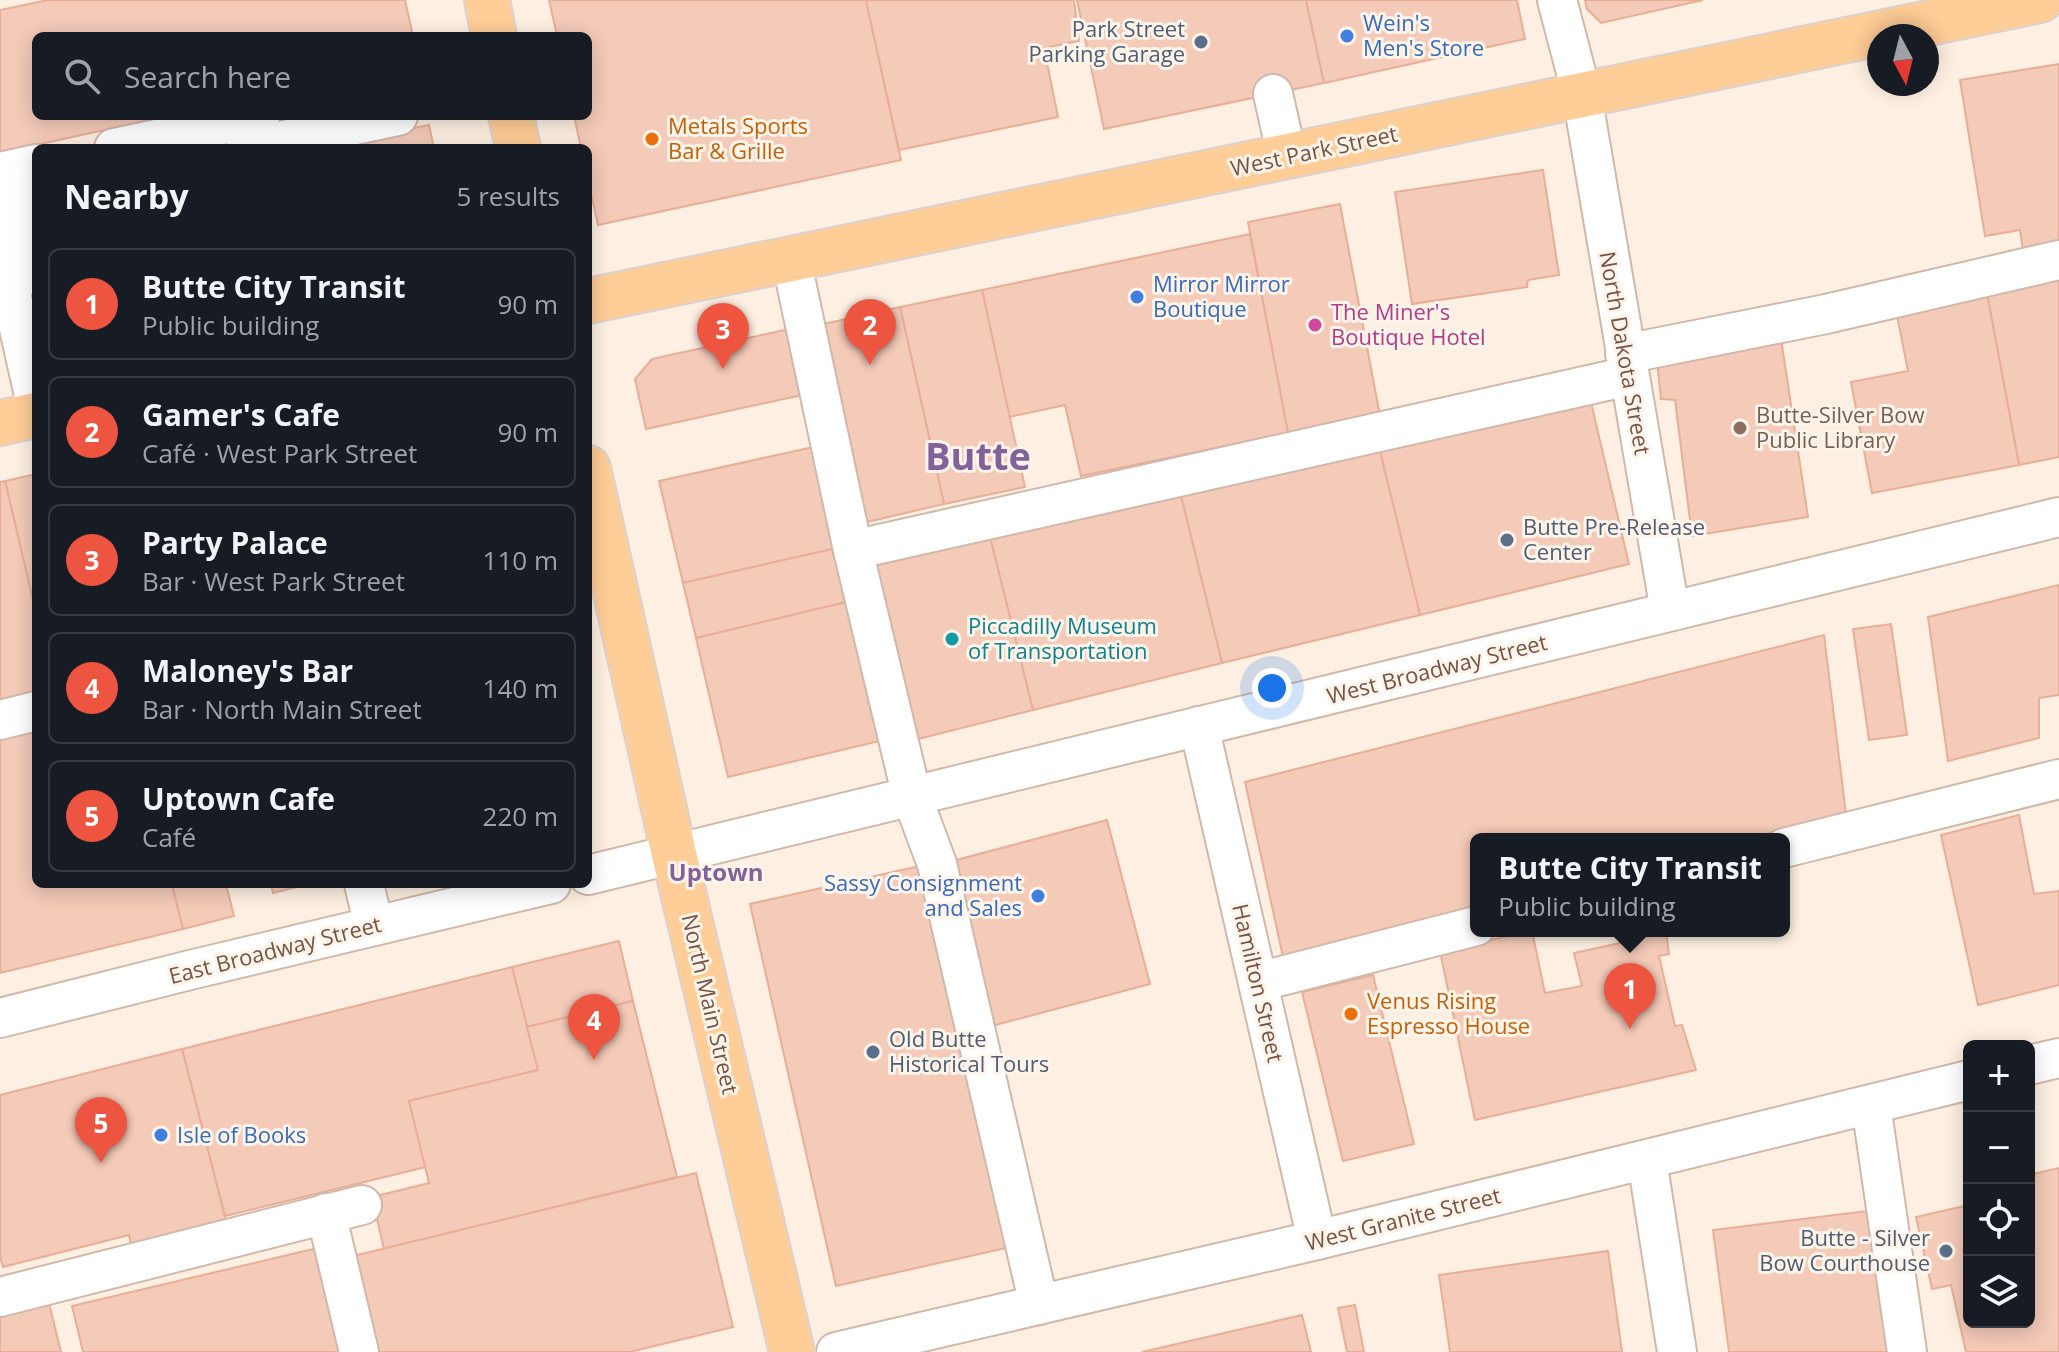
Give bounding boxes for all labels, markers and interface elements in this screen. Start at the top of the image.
place label: Wein's Men's Store [1363,7,1484,62]
place label: Park Street Parking Garage [1029,13,1185,68]
north arrow [1867,24,1939,96]
marker: Wein's Men's Store [1338,27,1356,45]
search box [32,32,592,120]
marker: Park Street Parking Garage [1192,33,1210,51]
icon: search [60,54,104,98]
text: Search here [124,56,291,97]
place label: Metals Sports Bar & Grille [668,110,808,165]
street label: West Park Street [1228,118,1400,182]
marker: Metals Sports Bar & Grille [643,130,661,148]
text: Nearby [64,173,189,219]
text: 5 results [457,178,560,214]
street label: North Dakota Street [1593,249,1659,457]
text: Butte City Transit [142,266,406,307]
place label: Mirror Mirror Boutique [1153,268,1290,323]
text: 1 [85,286,99,322]
text: 90 m [497,286,558,322]
marker: Mirror Mirror Boutique [1128,288,1146,306]
place label: The Miner's Boutique Hotel [1331,296,1486,351]
pin: 2 [844,299,896,365]
pin: 3 [697,303,749,369]
text: Public building [142,307,319,343]
marker: The Miner's Boutique Hotel [1306,316,1324,334]
text: Gamer's Cafe [142,394,340,435]
place label: Butte-Silver Bow Public Library [1756,399,1925,454]
text: 2 [85,414,99,450]
text: 90 m [497,414,558,450]
marker: Butte-Silver Bow Public Library [1731,419,1749,437]
district label: Butte [925,429,1031,481]
text: Café · West Park Street [142,435,417,471]
place label: Butte Pre-Release Center [1523,511,1705,566]
text: Party Palace [142,522,328,563]
marker: Butte Pre-Release Center [1498,531,1516,549]
text: 3 [85,542,99,578]
text: 110 m [483,542,558,578]
text: Bar · West Park Street [142,563,405,599]
place label: Piccadilly Museum of Transportation [968,610,1157,665]
street label: West Broadway Street [1323,626,1550,710]
marker: Piccadilly Museum of Transportation [943,630,961,648]
text: Maloney's Bar [142,650,353,691]
your location [1252,668,1292,708]
text: 4 [85,670,99,706]
text: 140 m [483,670,558,706]
text: Bar · North Main Street [142,691,422,727]
text: Uptown Cafe [142,778,335,819]
text: 5 [85,798,99,834]
text: 220 m [483,798,558,834]
text: Café [142,819,196,855]
popup [1470,833,1790,937]
text: Butte City Transit [1498,847,1762,888]
district label: Uptown [669,855,763,888]
place label: Sassy Consignment and Sales [824,867,1022,922]
marker: Sassy Consignment and Sales [1029,887,1047,905]
text: Public building [1498,888,1676,924]
street label: Hamilton Street [1226,901,1292,1065]
street label: East Broadway Street [165,908,384,990]
street label: North Main Street [676,911,746,1097]
pin: 1 [1604,963,1656,1029]
place label: Venus Rising Espresso House [1367,985,1530,1040]
pin: 4 [568,994,620,1060]
marker: Venus Rising Espresso House [1342,1005,1360,1023]
place label: Old Butte Historical Tours [889,1023,1049,1078]
map controls [1963,1040,2035,1328]
button: + [1963,1040,2035,1112]
marker: Old Butte Historical Tours [864,1043,882,1061]
pin: 5 [75,1097,127,1163]
button: − [1963,1112,2035,1184]
place label: Isle of Books [177,1119,306,1149]
marker: Isle of Books [152,1126,170,1144]
street label: West Granite Street [1302,1179,1504,1257]
button: locate [1963,1184,2035,1256]
place label: Butte - Silver Bow Courthouse [1759,1222,1930,1277]
marker: Butte - Silver Bow Courthouse [1937,1242,1955,1260]
button: layers [1963,1256,2035,1328]

